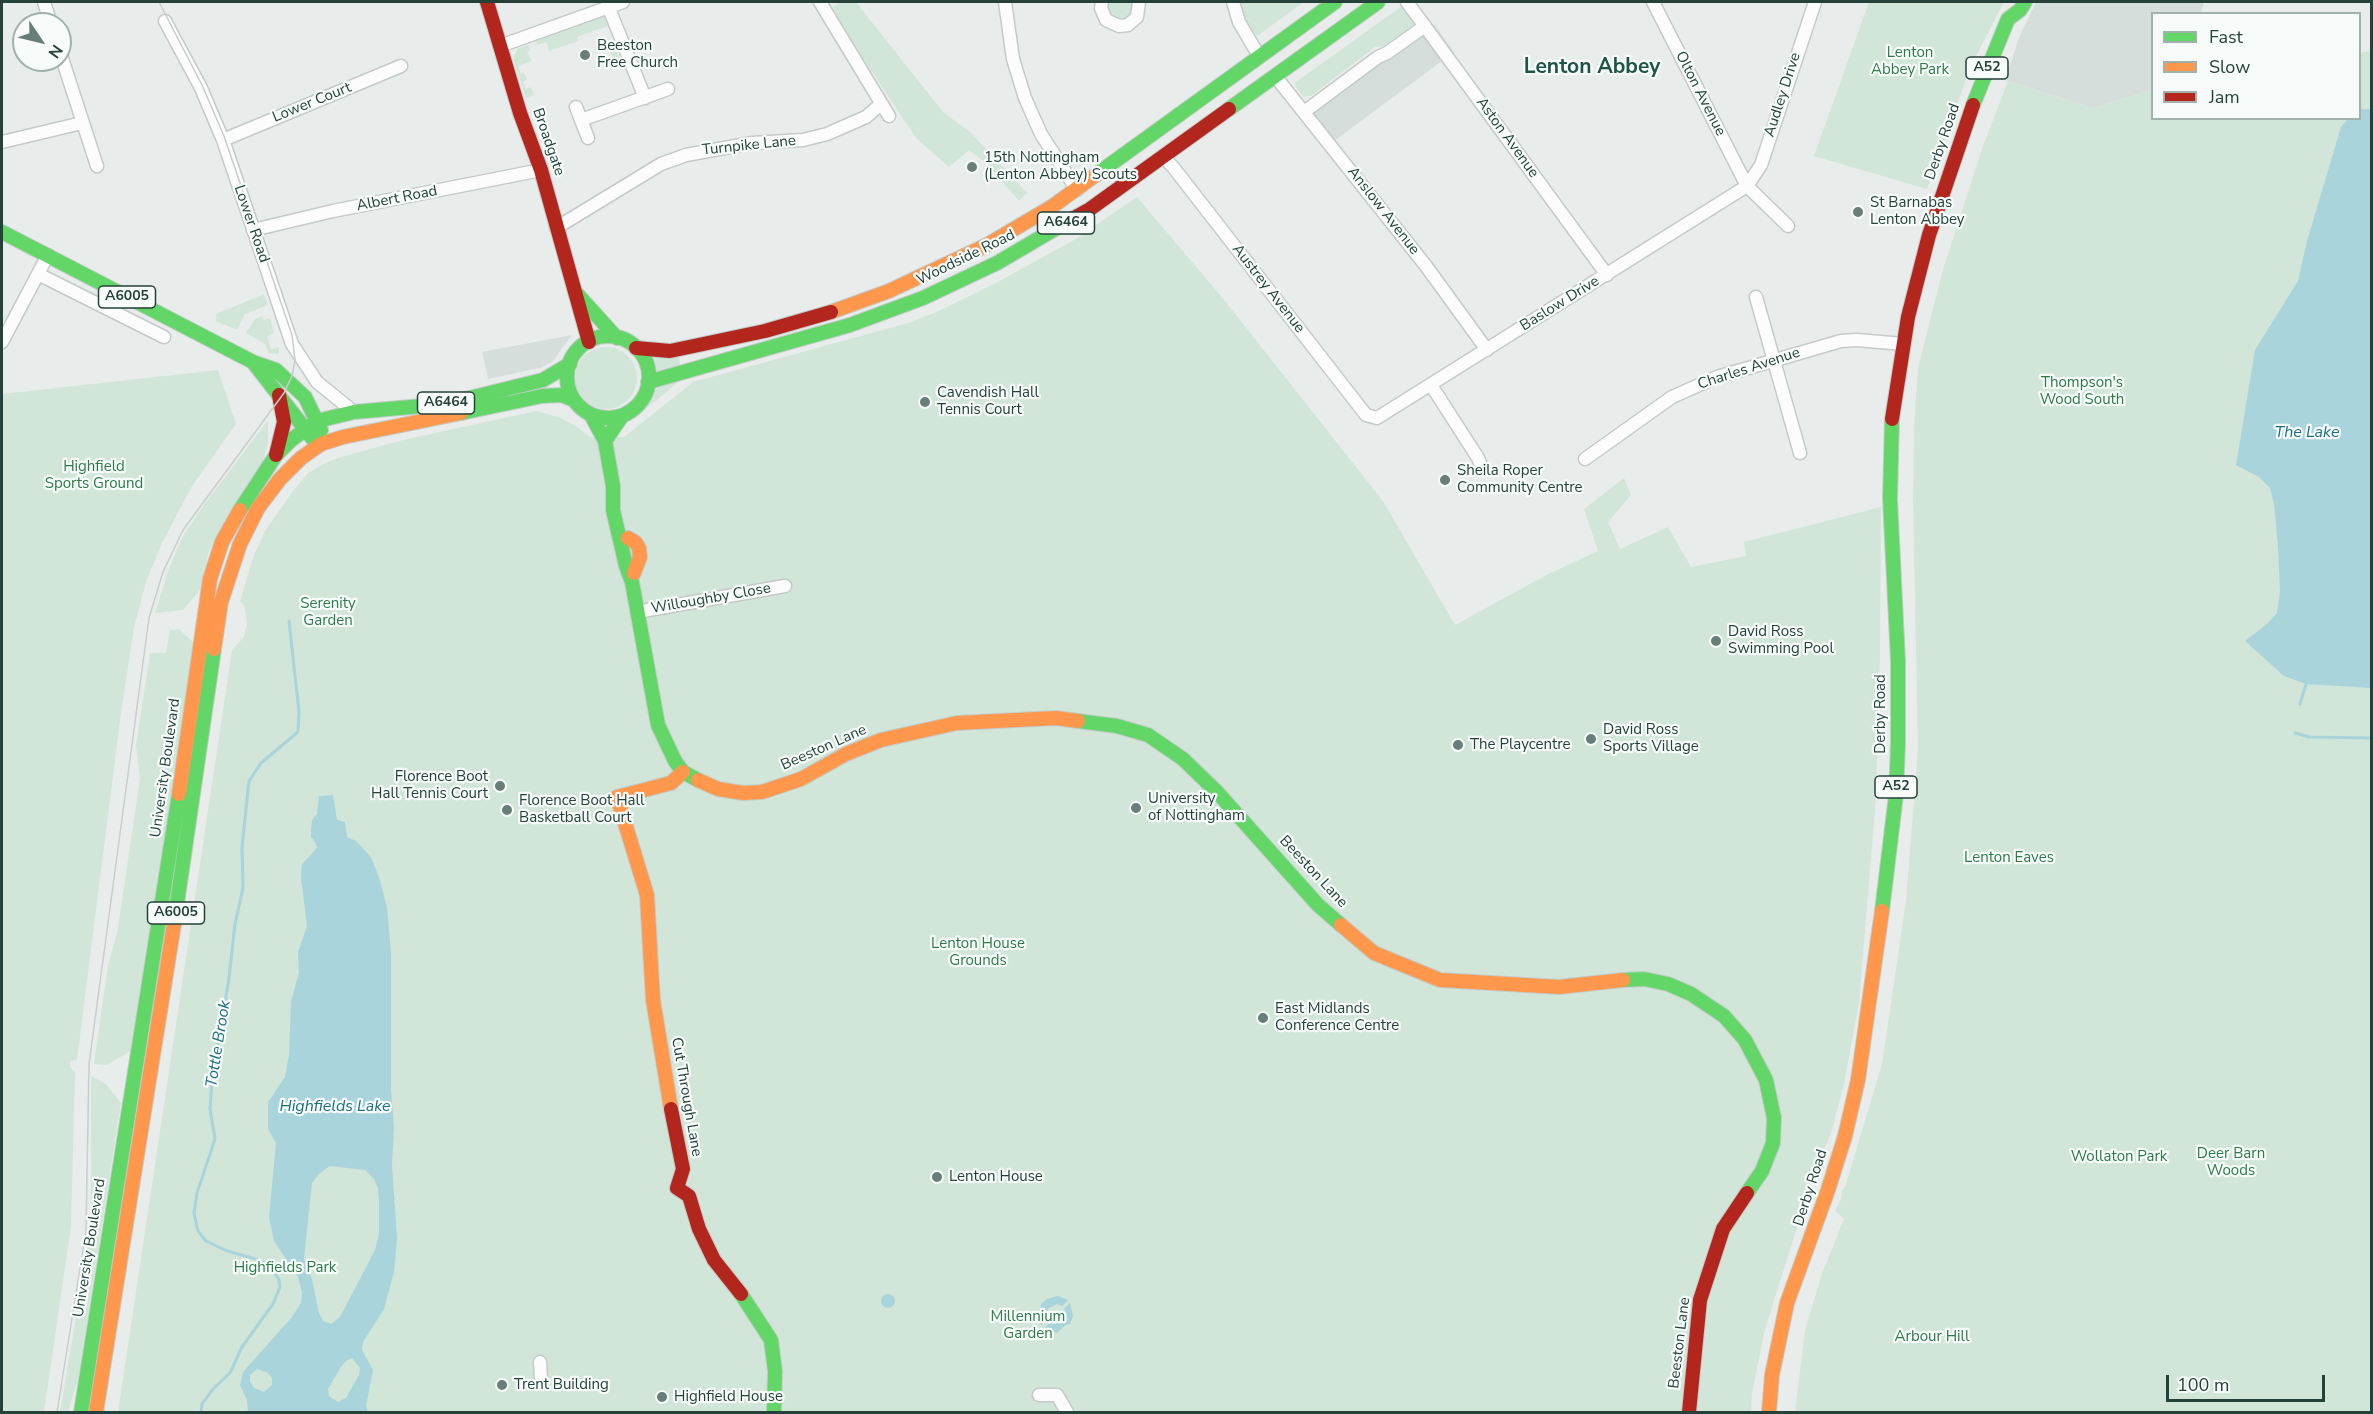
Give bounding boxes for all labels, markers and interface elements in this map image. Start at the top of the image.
north arrow [12,12,72,72]
legend [2151,12,2361,120]
text: Fast [2209,25,2243,49]
place label: Beeston Free Church [597,37,678,72]
text: N [43,40,68,62]
park label: Lenton Abbey Park [1871,44,1949,79]
marker: Beeston Free Church [578,48,592,62]
street label: Olton Avenue [1671,49,1729,139]
street label: Audley Drive [1761,51,1805,139]
district label: Lenton Abbey [1524,55,1660,81]
text: Slow [2209,55,2250,79]
road number: A52 [1966,57,2008,79]
street label: Lower Court [270,79,354,127]
text: Jam [2209,85,2240,109]
street label: Aston Avenue [1472,94,1542,182]
street label: Derby Road [1922,101,1964,183]
street label: Broadgate [528,106,568,178]
street label: Turnpike Lane [701,132,797,160]
place label: 15th Nottingham (Lenton Abbey) Scouts [984,149,1137,184]
marker: 15th Nottingham (Lenton Abbey) Scouts [965,160,979,174]
street label: Anslow Avenue [1343,163,1423,259]
street label: Albert Road [355,182,439,216]
street label: Lower Road [229,183,273,265]
place label: St Barnabas Lenton Abbey [1870,194,1964,229]
marker: St Barnabas Lenton Abbey [1851,205,1865,219]
road number: A6464 [1038,212,1094,234]
street label: Woodside Road [914,226,1018,290]
street label: Austrey Avenue [1228,241,1308,337]
street label: Baslow Drive [1517,273,1603,335]
road number: A6005 [98,286,156,308]
street label: Charles Avenue [1696,344,1802,394]
park label: Thompson's Wood South [2040,374,2124,409]
place label: Cavendish Hall Tennis Court [937,384,1039,419]
road number: A6464 [418,392,474,414]
marker: Cavendish Hall Tennis Court [918,395,932,409]
water label: The Lake [2275,423,2339,443]
park label: Highfield Sports Ground [45,458,143,493]
place label: Sheila Roper Community Centre [1457,462,1582,497]
marker: Sheila Roper Community Centre [1438,473,1452,487]
street label: Willoughby Close [650,580,772,618]
park label: Serenity Garden [300,595,356,630]
place label: David Ross Swimming Pool [1728,623,1834,658]
marker: David Ross Swimming Pool [1709,634,1723,648]
street label: Derby Road [1872,674,1890,754]
street label: University Boulevard [147,697,185,839]
street label: Beeston Lane [778,721,870,775]
place label: David Ross Sports Village [1603,721,1699,756]
marker: David Ross Sports Village [1584,732,1598,746]
place label: The Playcentre [1470,736,1571,754]
marker: The Playcentre [1451,738,1465,752]
place label: Florence Boot Hall Tennis Court [371,768,488,803]
road number: A52 [1875,776,1917,798]
marker: Florence Boot Hall Tennis Court [493,779,507,793]
place label: University of Nottingham [1148,790,1245,825]
place label: Florence Boot Hall Basketball Court [519,792,644,827]
marker: University of Nottingham [1129,801,1143,815]
marker: Florence Boot Hall Basketball Court [500,803,514,817]
street label: Beeston Lane [1275,832,1351,912]
park label: Lenton Eaves [1964,849,2054,867]
road number: A6005 [148,902,204,924]
park label: Lenton House Grounds [931,935,1025,970]
water label: Tottle Brook [203,999,235,1089]
place label: East Midlands Conference Centre [1275,1000,1399,1035]
marker: East Midlands Conference Centre [1256,1011,1270,1025]
street label: Cut Through Lane [667,1036,705,1158]
water label: Highfields Lake [279,1097,391,1117]
park label: Deer Barn Woods [2197,1145,2265,1180]
street label: Derby Road [1790,1147,1832,1229]
park label: Wollaton Park [2071,1148,2167,1166]
place label: Lenton House [949,1168,1043,1186]
marker: Lenton House [930,1170,944,1184]
street label: University Boulevard [70,1177,110,1319]
park label: Highfields Park [234,1259,336,1277]
street label: Beeston Lane [1665,1296,1695,1390]
park label: Millennium Garden [991,1308,1065,1343]
park label: Arbour Hill [1895,1328,1969,1346]
scale bar [2169,1363,2328,1401]
text: 100 m [2177,1373,2229,1397]
place label: Trent Building [514,1376,609,1394]
marker: Trent Building [495,1378,509,1392]
place label: Highfield House [674,1388,783,1406]
marker: Highfield House [655,1390,669,1404]

